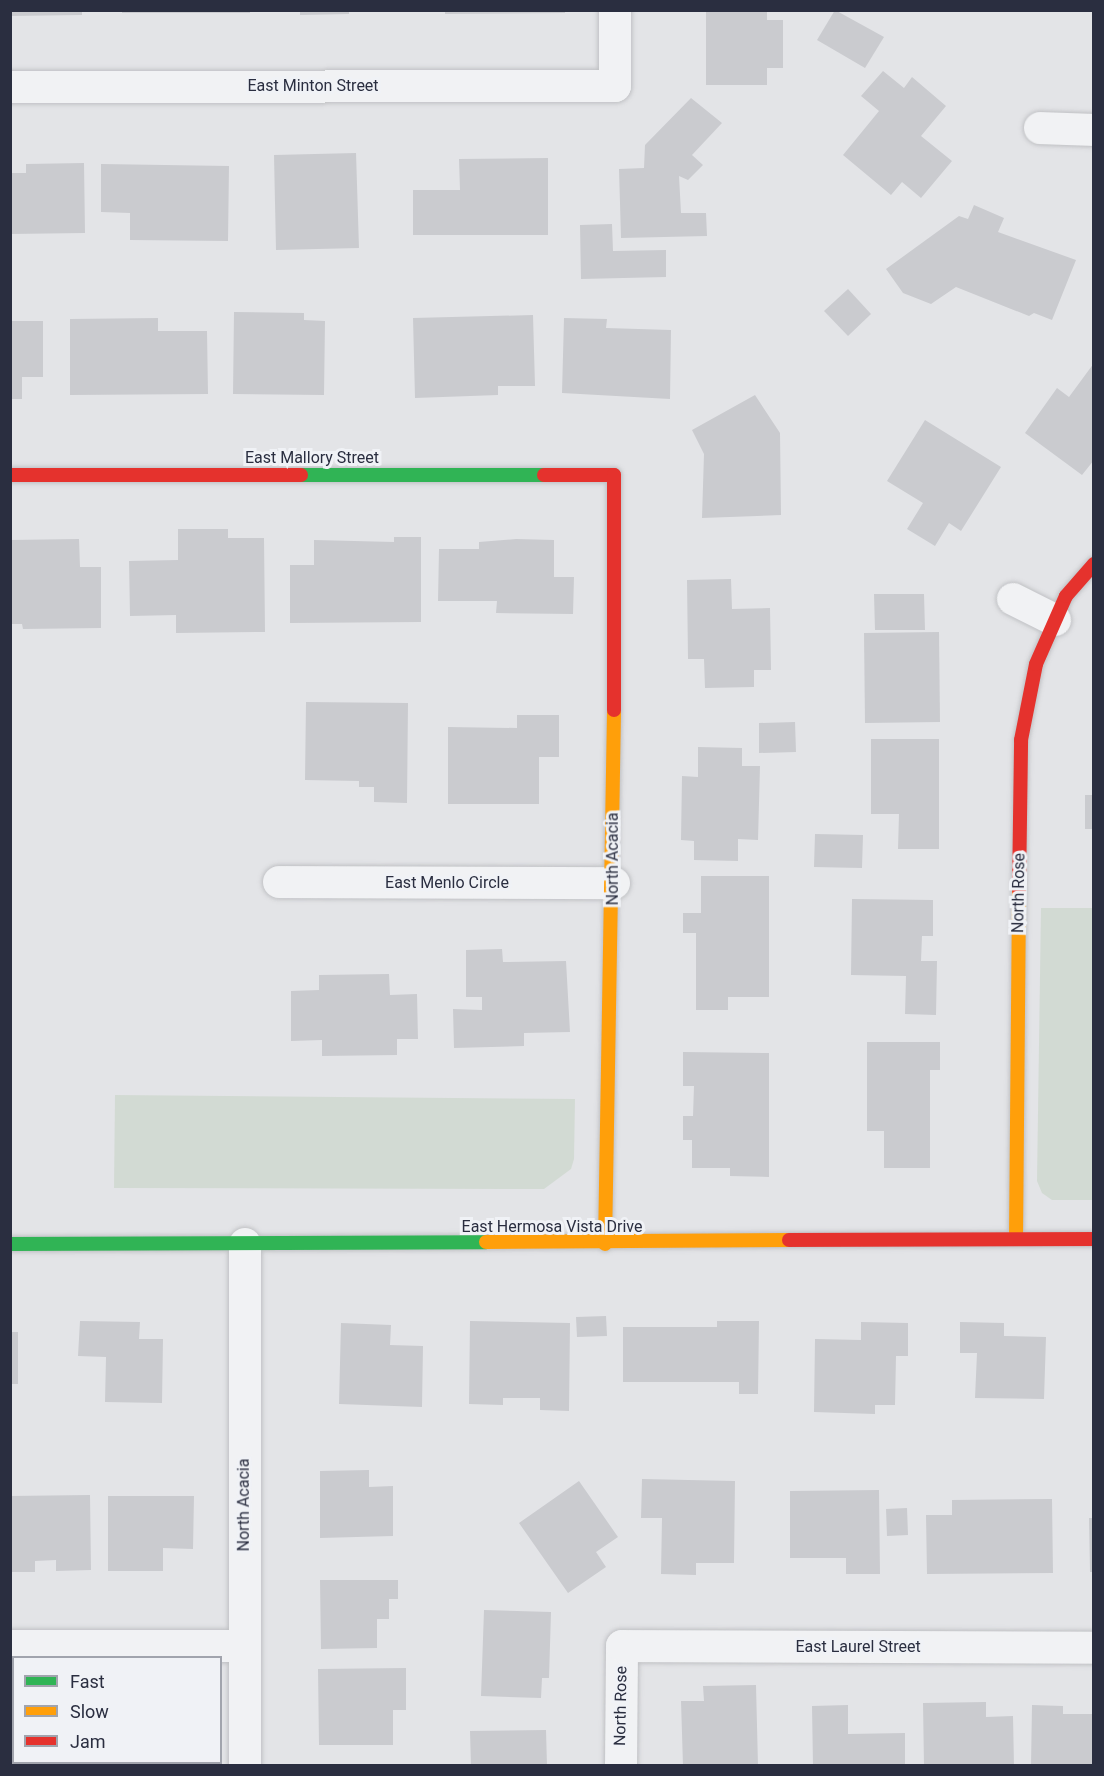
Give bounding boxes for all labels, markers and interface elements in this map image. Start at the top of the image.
street label: East Minton Street [247,76,379,96]
street label: East Mallory Street [245,448,379,468]
street label: North Acacia [603,813,623,905]
street label: North Rose [1009,853,1029,933]
street label: East Menlo Circle [385,873,509,893]
street label: East Hermosa Vista Drive [462,1217,642,1237]
street label: North Acacia [234,1459,254,1551]
street label: East Laurel Street [795,1637,921,1657]
legend [12,1656,222,1764]
street label: North Rose [611,1666,631,1746]
text: Fast [70,1671,105,1692]
text: Slow [70,1701,109,1722]
text: Jam [70,1731,106,1752]

